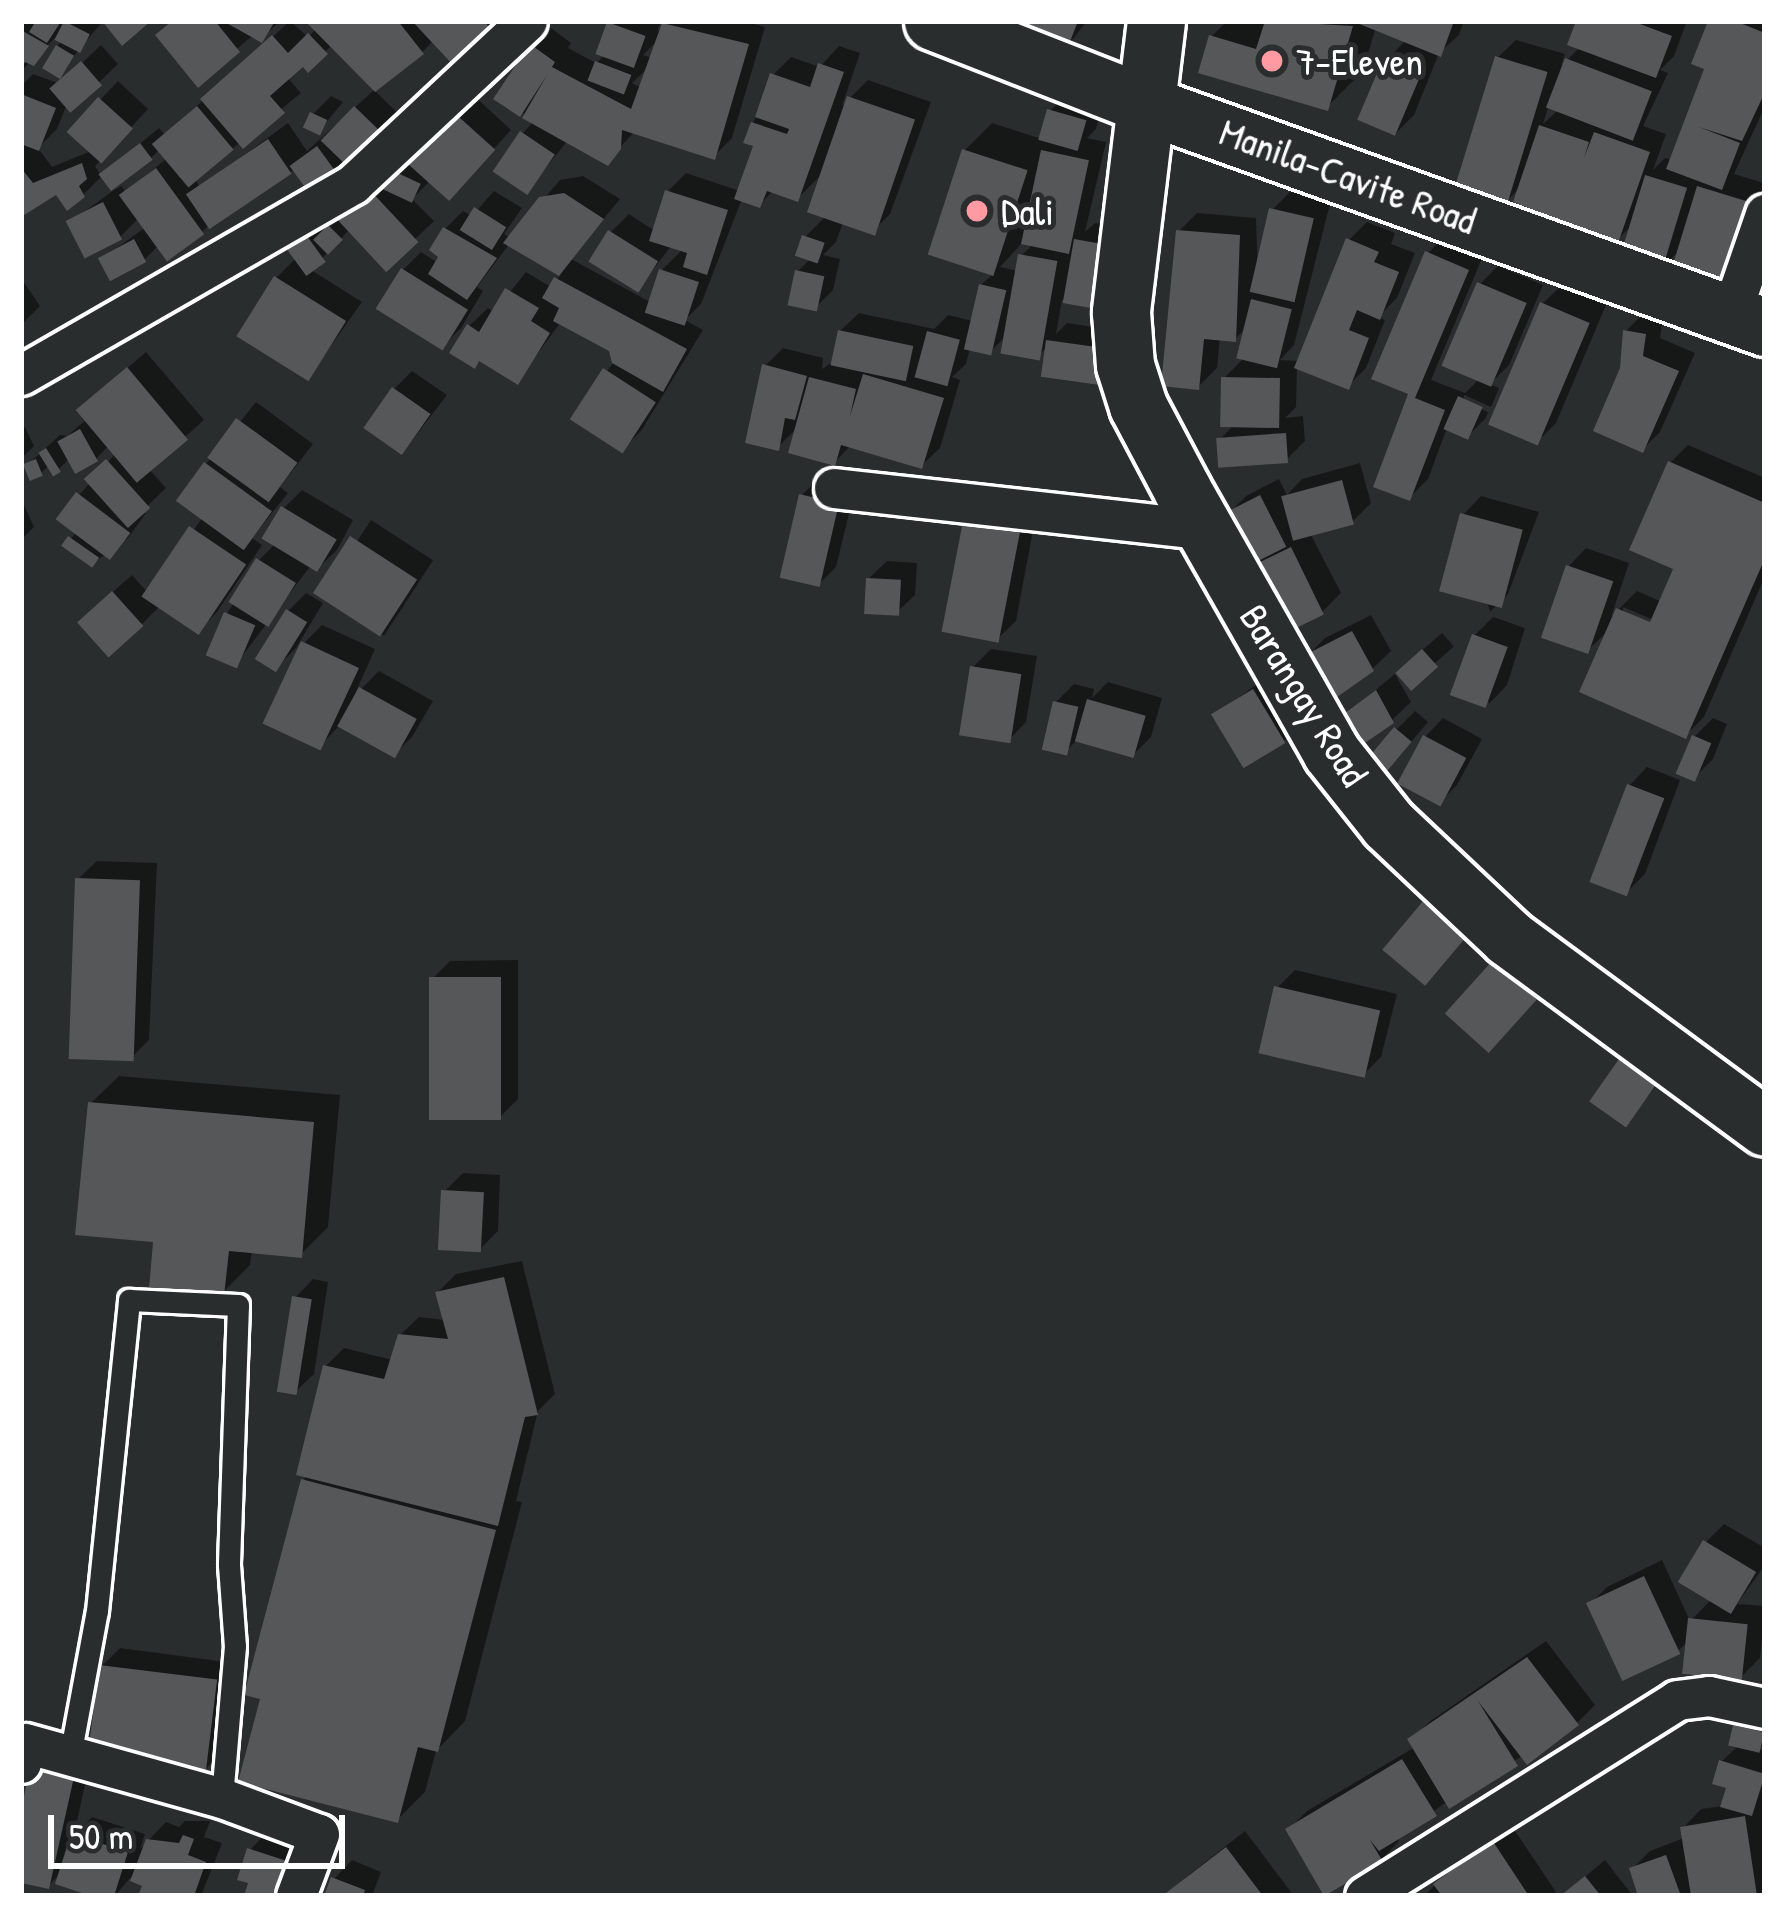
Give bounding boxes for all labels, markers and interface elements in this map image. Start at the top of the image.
place label: 7-Eleven [1296,38,1423,84]
marker: 7-Eleven [1259,48,1285,74]
street label: Manila-Cavite Road [1214,108,1482,244]
place label: Dali [1001,188,1054,234]
marker: Dali [964,198,990,224]
street label: Barangay Road [1230,596,1378,794]
scale bar [54,1791,351,1865]
text: 50 m [69,1811,133,1860]

